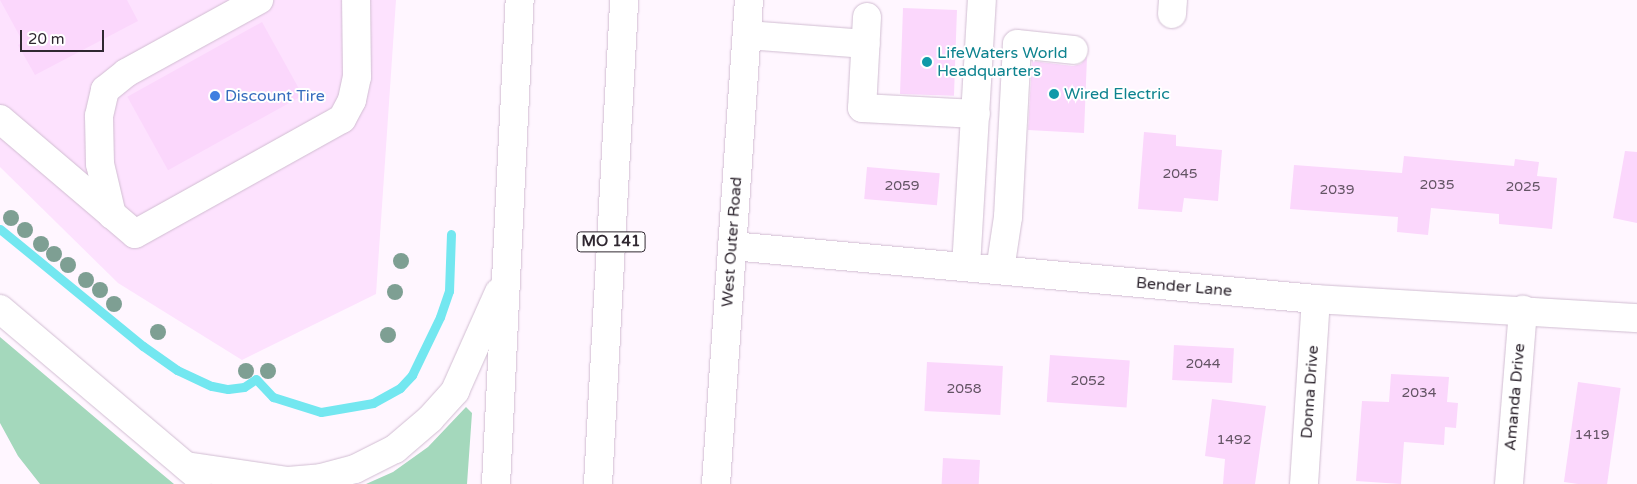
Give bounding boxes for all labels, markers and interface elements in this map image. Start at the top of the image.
scale bar [22,20,106,52]
text: 20 m [28,30,65,48]
place label: LifeWaters World Headquarters [937,43,1068,81]
marker: LifeWaters World Headquarters [921,56,933,68]
place label: Wired Electric [1064,84,1170,104]
place label: Discount Tire [225,86,325,106]
marker: Wired Electric [1048,88,1060,100]
marker: Discount Tire [209,90,221,102]
house number: 2045 [1162,166,1198,182]
street label: West Outer Road [718,176,746,308]
house number: 2035 [1419,177,1455,193]
house number: 2059 [884,178,920,194]
house number: 2025 [1505,179,1541,195]
house number: 2039 [1319,182,1355,198]
road number: MO 141 [576,230,646,254]
street label: Bender Lane [1135,273,1233,301]
street label: Amanda Drive [1501,342,1529,452]
street label: Donna Drive [1297,345,1323,439]
house number: 2044 [1185,356,1221,372]
house number: 2052 [1070,373,1106,389]
house number: 2058 [946,381,982,397]
house number: 2034 [1401,385,1437,401]
house number: 1419 [1574,427,1610,443]
house number: 1492 [1216,432,1252,448]

